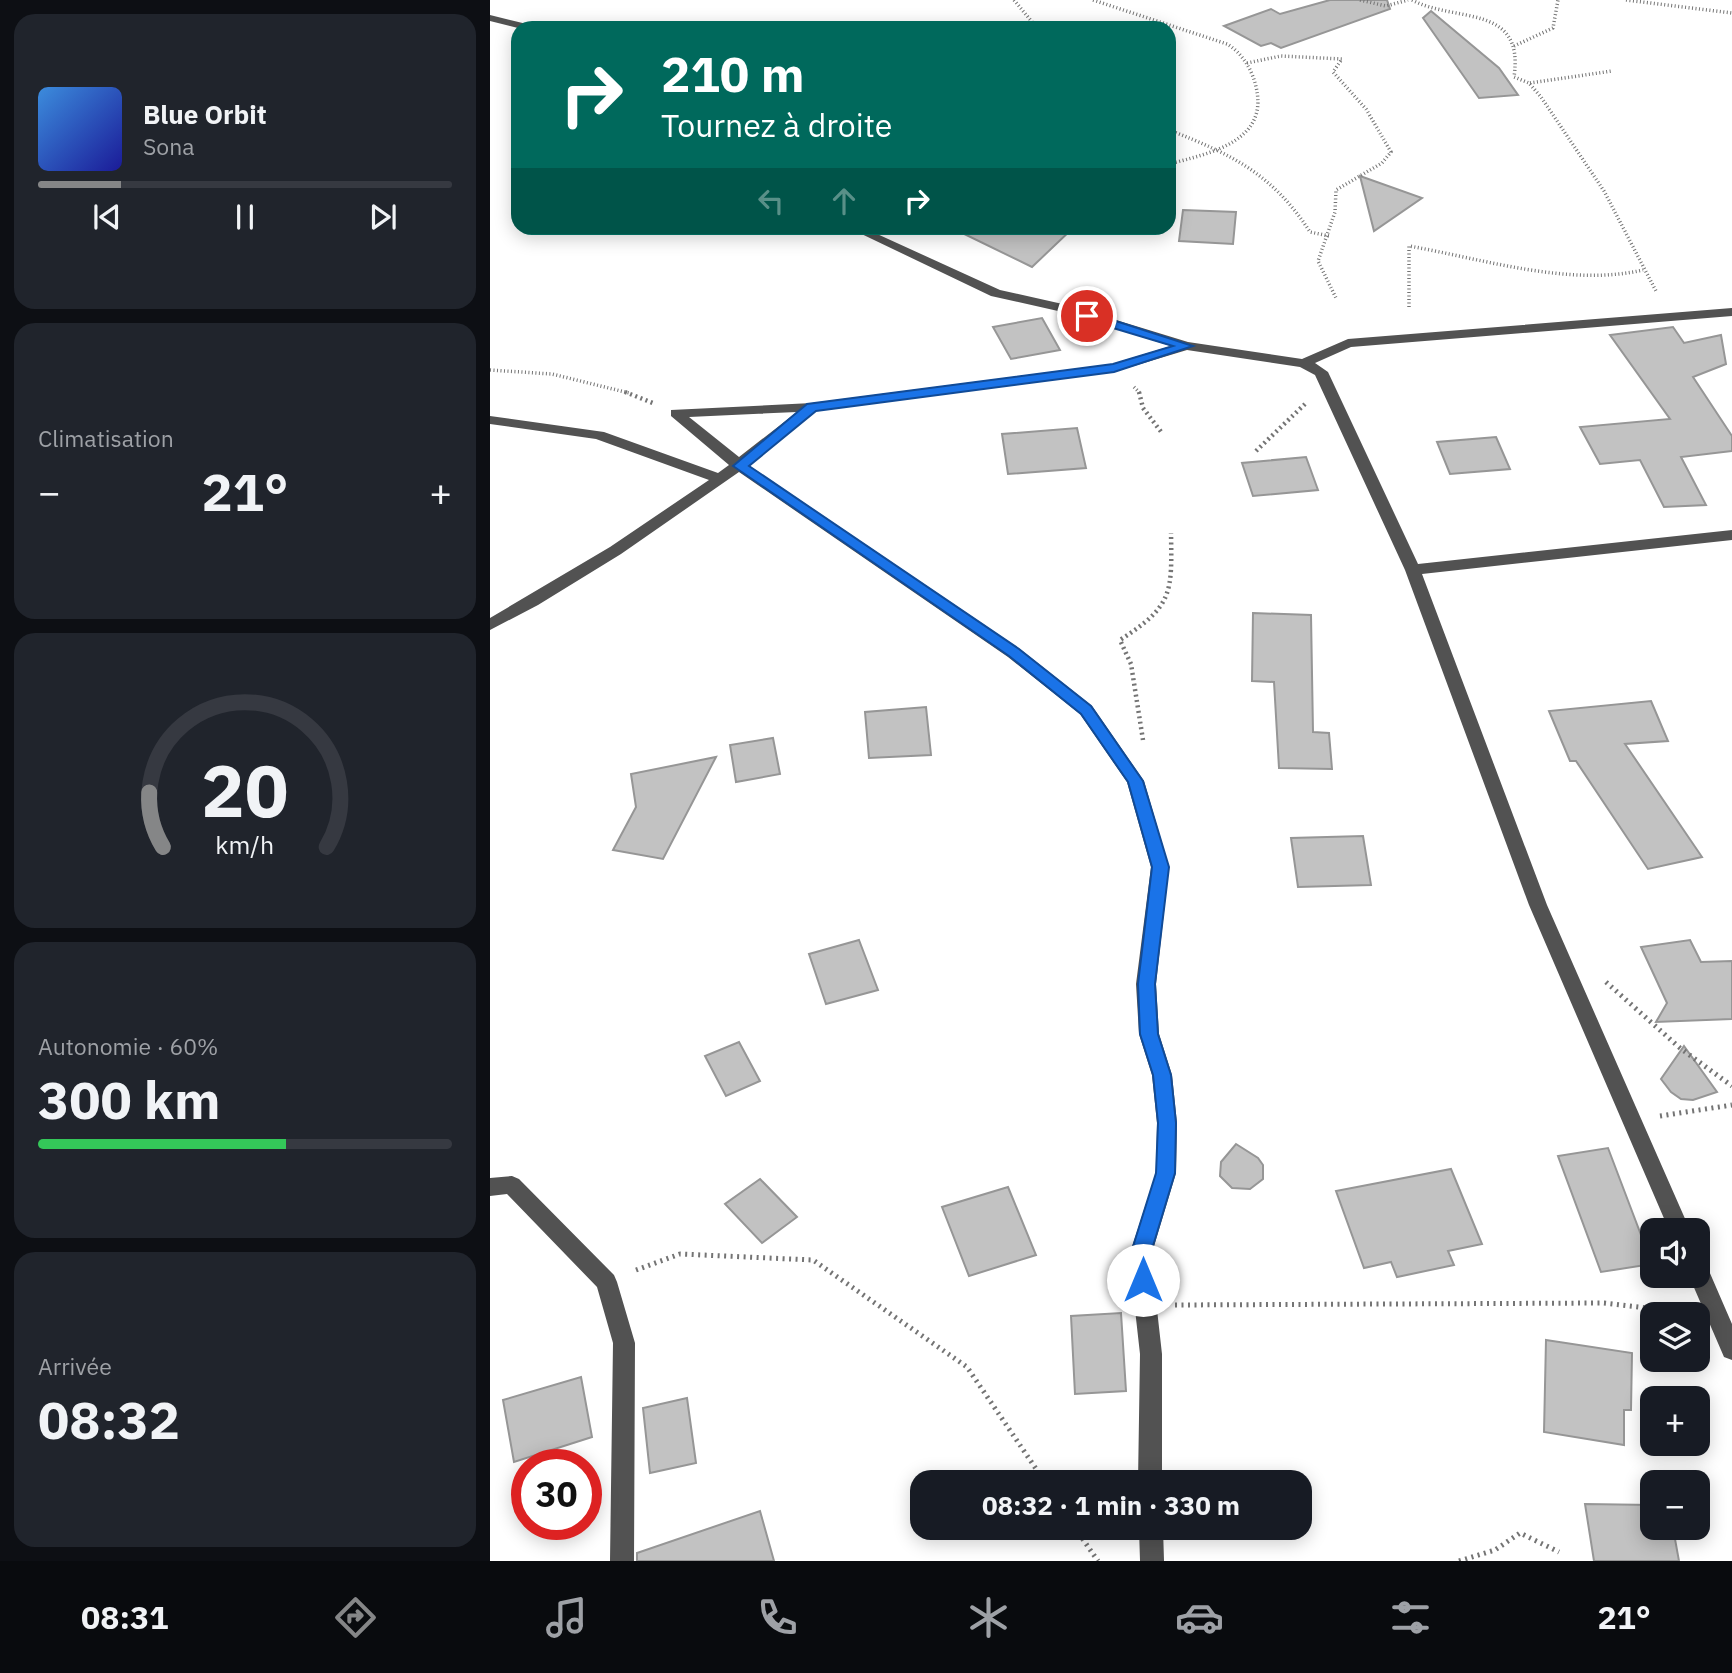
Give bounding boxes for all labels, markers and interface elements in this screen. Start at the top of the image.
text: 210 m [661,42,805,105]
icon: right [546,49,637,140]
text: Blue Orbit [143,97,267,131]
text: Tournez à droite [661,104,892,146]
text: Sona [143,131,195,161]
icon: left [752,182,790,220]
icon: ahead [825,182,863,220]
icon: right [898,182,936,220]
icon: previous [88,198,126,236]
icon: pause [226,198,264,236]
icon: next [364,198,402,236]
pin [1057,286,1117,346]
icon: arrive [1068,297,1106,335]
text: Climatisation [38,423,174,453]
text: 21° [202,458,288,525]
text: − [38,467,61,516]
text: + [429,467,452,516]
text: 20 [201,742,289,837]
text: km/h [216,827,274,860]
text: Autonomie · 60% [38,1031,218,1061]
text: 300 km [38,1066,220,1133]
map controls [1640,1218,1710,1540]
button: sound [1640,1218,1710,1288]
position arrow [1106,1243,1180,1317]
button: layers [1640,1302,1710,1372]
text: Arrivée [38,1351,112,1381]
text: 08:32 [38,1386,180,1453]
button: + [1640,1386,1710,1456]
speed limit sign: 30 [511,1449,602,1540]
button: − [1640,1470,1710,1540]
text: 08:32 · 1 min · 330 m [982,1488,1240,1522]
icon: directions [331,1593,380,1642]
icon: music [542,1593,591,1642]
icon: phone [753,1593,802,1642]
icon: climate [964,1593,1013,1642]
icon: car [1175,1593,1224,1642]
icon: filters [1386,1593,1435,1642]
text: 08:31 [81,1596,168,1638]
text: 21° [1597,1596,1651,1638]

